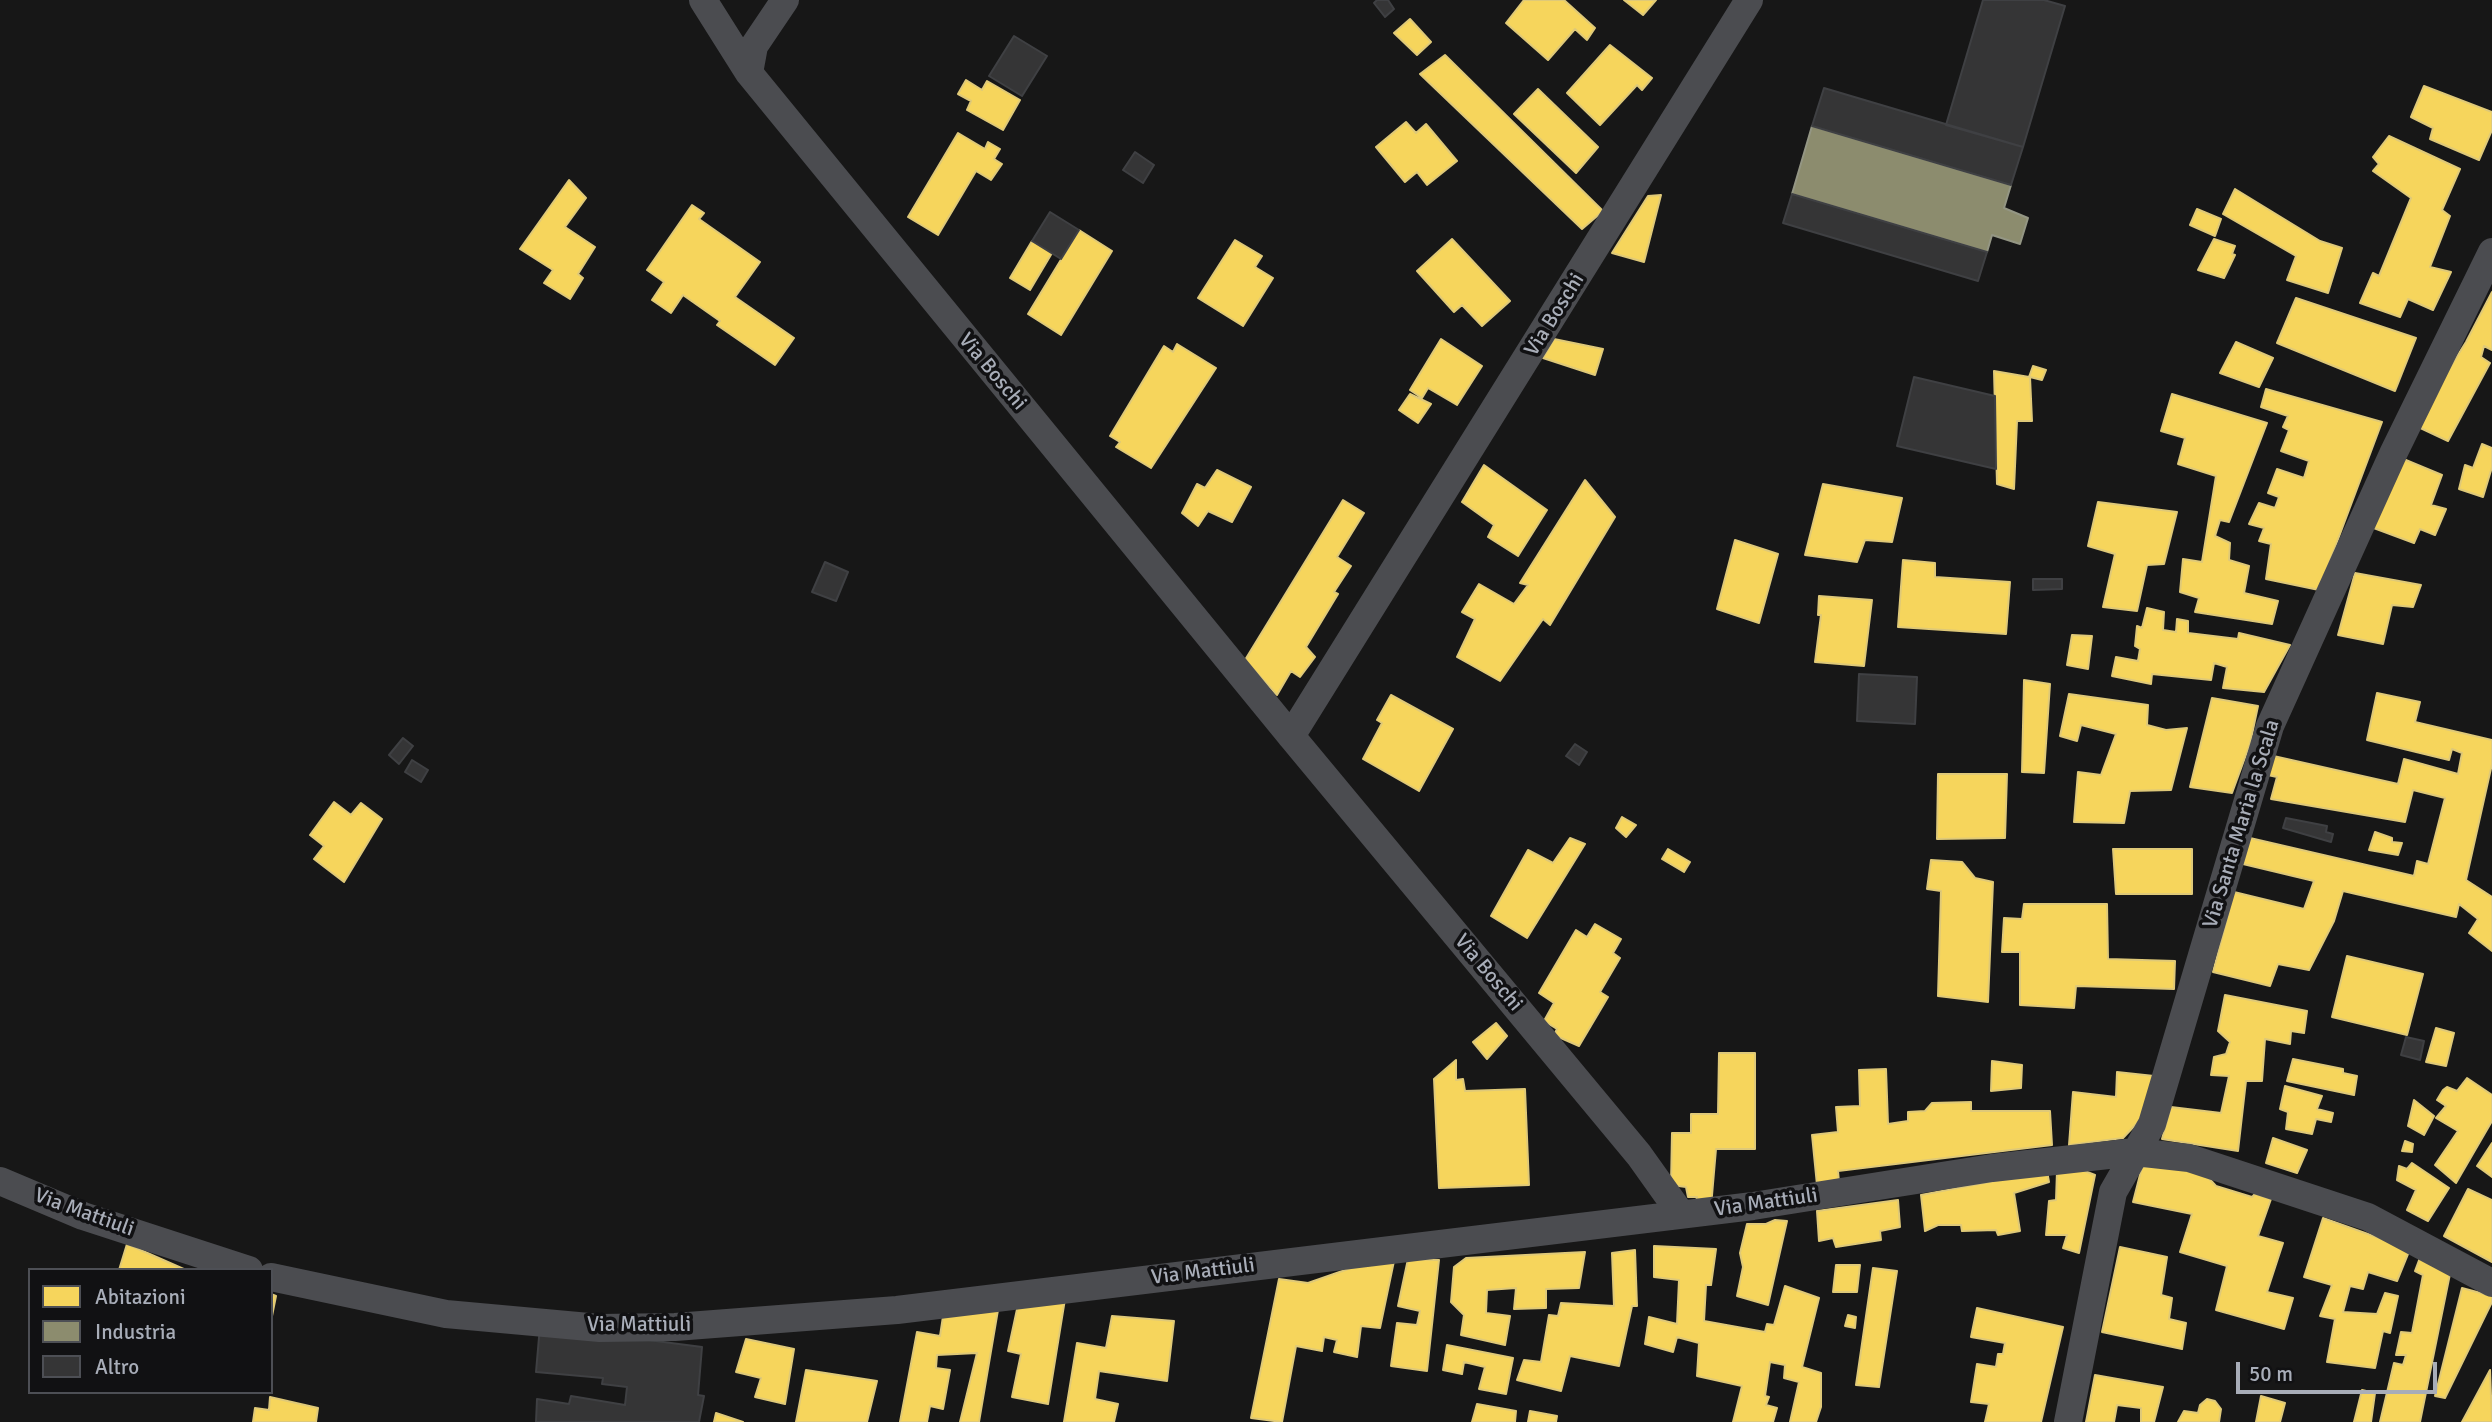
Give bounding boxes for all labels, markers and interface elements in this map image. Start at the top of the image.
street label: Via Boschi [1520,269,1590,361]
street label: Via Boschi [953,328,1031,416]
street label: Via Santa Maria la Scala [2198,717,2286,931]
street label: Via Boschi [1449,929,1527,1017]
street label: Via Mattiuli [31,1183,137,1243]
street label: Via Mattiuli [1713,1183,1819,1223]
street label: Via Mattiuli [1150,1253,1256,1291]
legend [28,1268,273,1394]
text: Abitazioni [95,1284,186,1310]
street label: Via Mattiuli [587,1312,691,1338]
text: Industria [95,1319,176,1345]
scale bar [2240,1348,2441,1392]
text: Altro [95,1354,139,1380]
text: 50 m [2249,1361,2293,1387]

